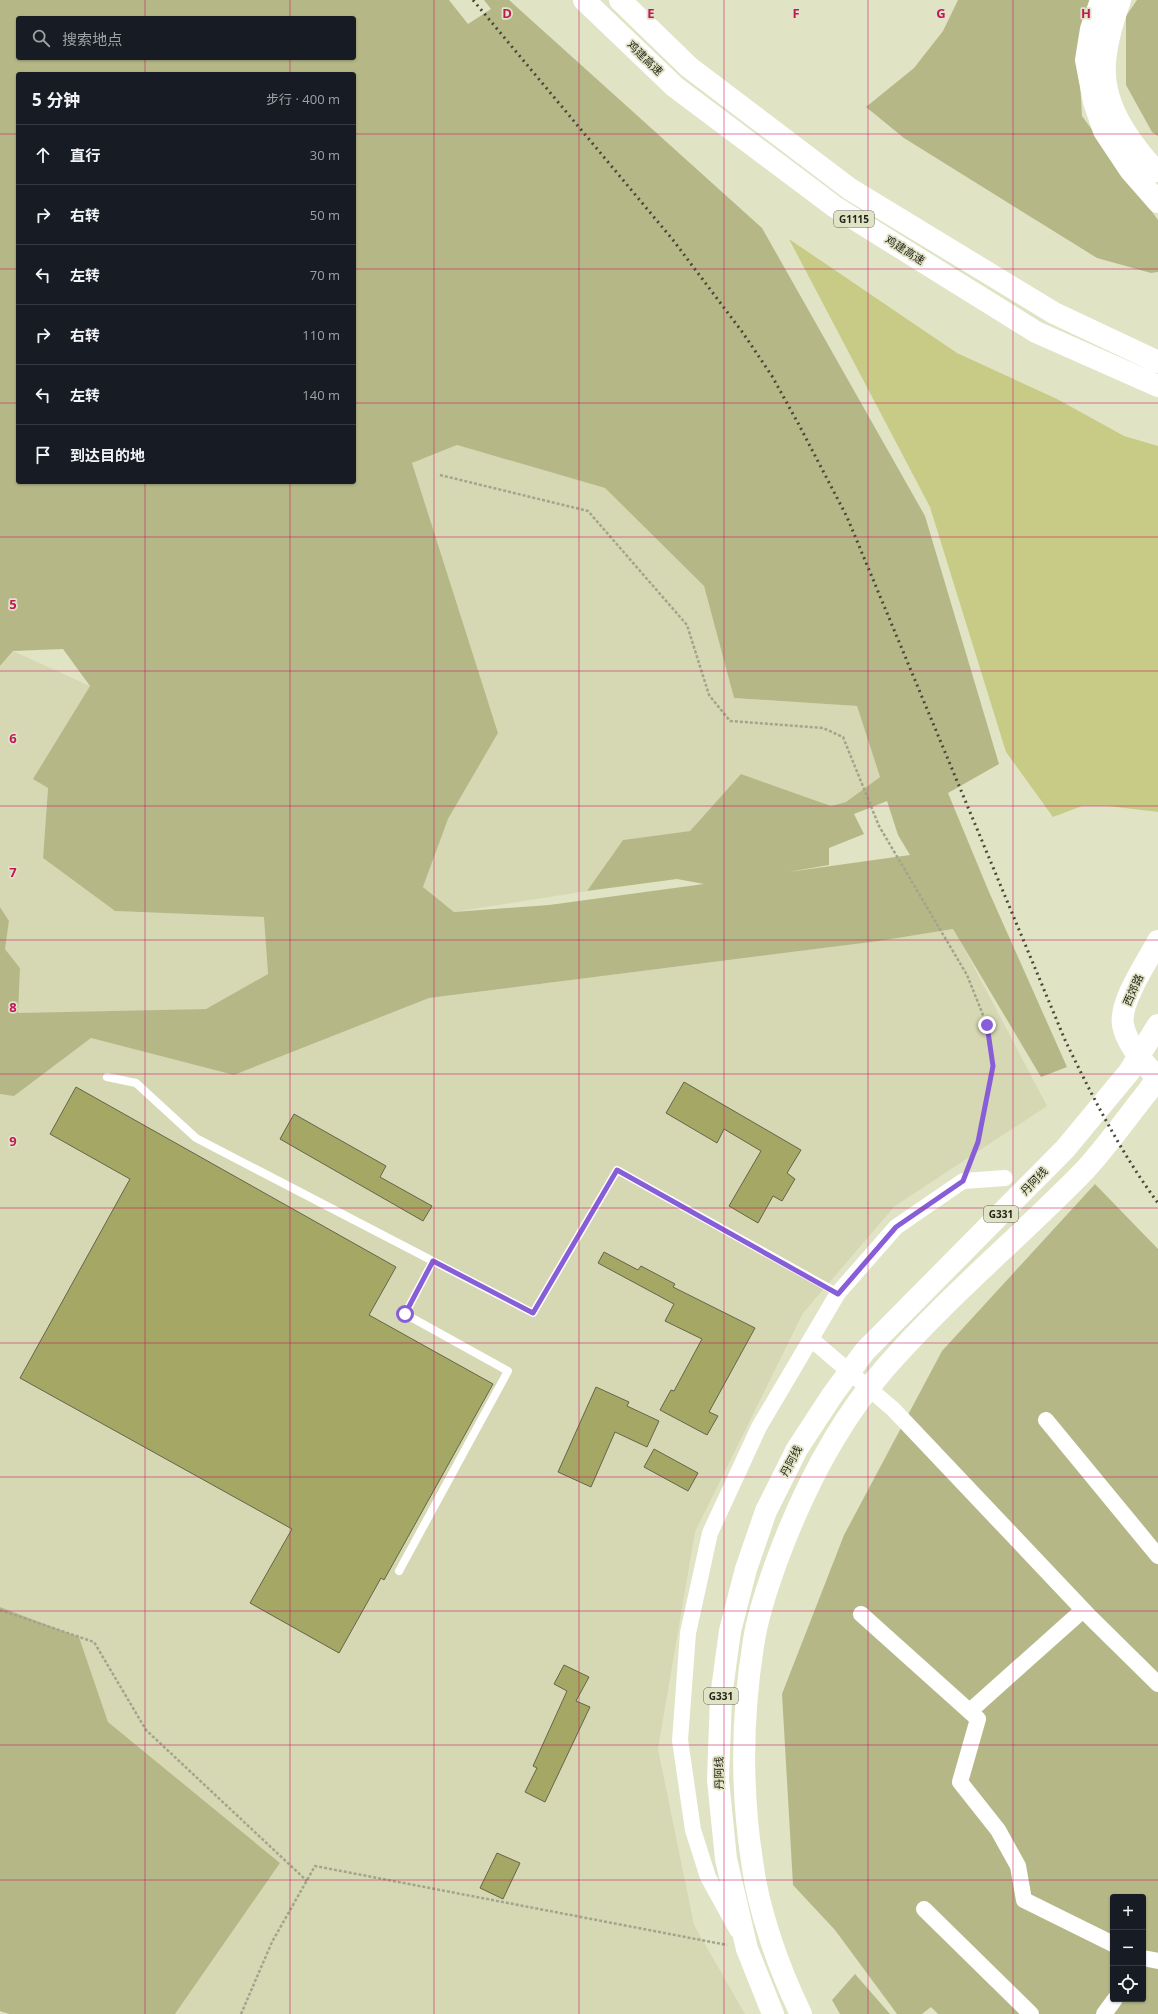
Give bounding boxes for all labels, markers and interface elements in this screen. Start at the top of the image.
text: D [502,4,512,22]
text: E [647,4,655,22]
text: F [792,4,800,22]
text: G [936,4,946,22]
text: H [1081,4,1091,22]
search box [16,16,356,60]
icon: search [30,27,52,49]
text: 搜索地点 [62,29,122,49]
street label: 鸡建高速 [624,37,666,78]
text: 5 分钟 [32,88,80,111]
text: 步行 · 400 m [266,90,340,108]
icon: ahead [32,144,54,166]
text: 直行 [70,145,100,165]
text: 30 m [310,146,340,164]
icon: right [32,204,54,226]
text: 右转 [70,205,100,225]
text: 50 m [310,206,340,224]
road number: G1115 [834,211,874,227]
street label: 鸡建高速 [883,232,928,268]
icon: left [32,264,54,286]
text: 左转 [70,265,100,285]
text: 70 m [310,266,340,284]
icon: right [32,324,54,346]
text: 右转 [70,325,100,345]
text: 110 m [302,326,340,344]
icon: left [32,384,54,406]
text: 左转 [70,385,100,405]
text: 140 m [302,386,340,404]
icon: arrive [32,444,54,466]
text: 到达目的地 [70,445,145,465]
text: 5 [9,595,17,613]
text: 6 [9,729,17,747]
text: 7 [9,863,17,881]
street label: 西郊路 [1119,972,1146,1008]
text: 8 [9,998,17,1016]
route end [978,1016,996,1034]
text: 9 [9,1132,17,1150]
street label: 丹阿线 [1017,1164,1050,1198]
road number: G331 [984,1206,1018,1222]
route start [396,1305,414,1323]
street label: 丹阿线 [776,1443,805,1479]
road number: G331 [704,1688,738,1704]
street label: 丹阿线 [711,1756,726,1790]
map controls [1110,1894,1146,2002]
button: + [1110,1894,1146,1930]
button: − [1110,1930,1146,1966]
button: locate [1110,1966,1146,2002]

